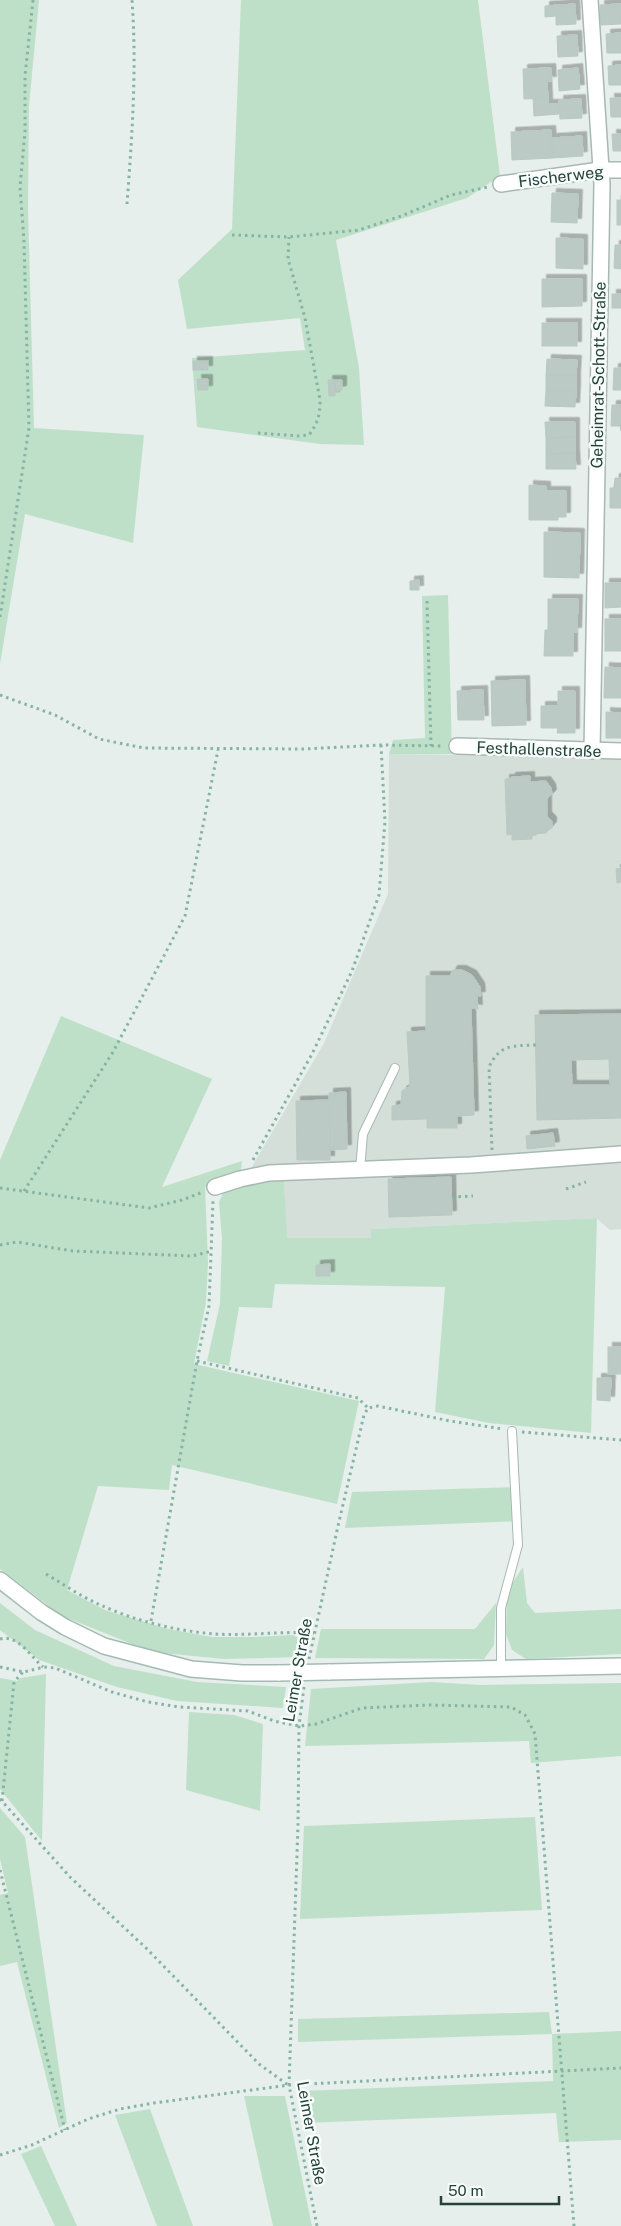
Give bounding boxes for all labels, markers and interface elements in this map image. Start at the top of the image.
street label: Fischerweg [517,162,605,191]
street label: Geheimrat-Schott-Straße [587,281,610,469]
street label: Festhallenstraße [476,738,602,761]
street label: Leimer Straße [279,1617,316,1723]
street label: Leimer Straße [293,2080,330,2186]
scale bar [441,2174,558,2206]
text: 50 m [448,2182,483,2199]

